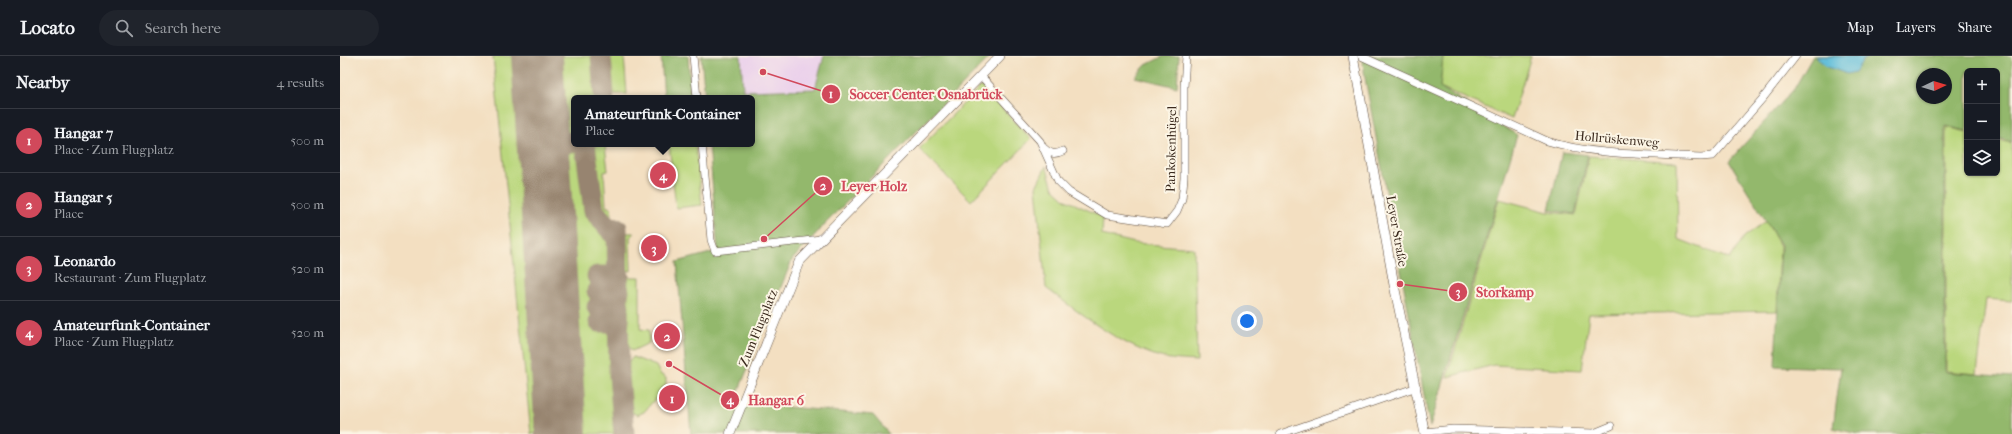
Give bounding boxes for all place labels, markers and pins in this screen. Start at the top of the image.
callout: Soccer Center Osnabrück [821,81,1010,107]
pin: 4 [650,160,676,190]
callout: Leyer Holz [813,173,915,199]
pin: 3 [641,233,667,263]
callout: Storkamp [1448,279,1542,305]
pin: 2 [654,321,680,351]
pin: 1 [659,383,685,413]
callout: Hangar 6 [720,387,813,413]

